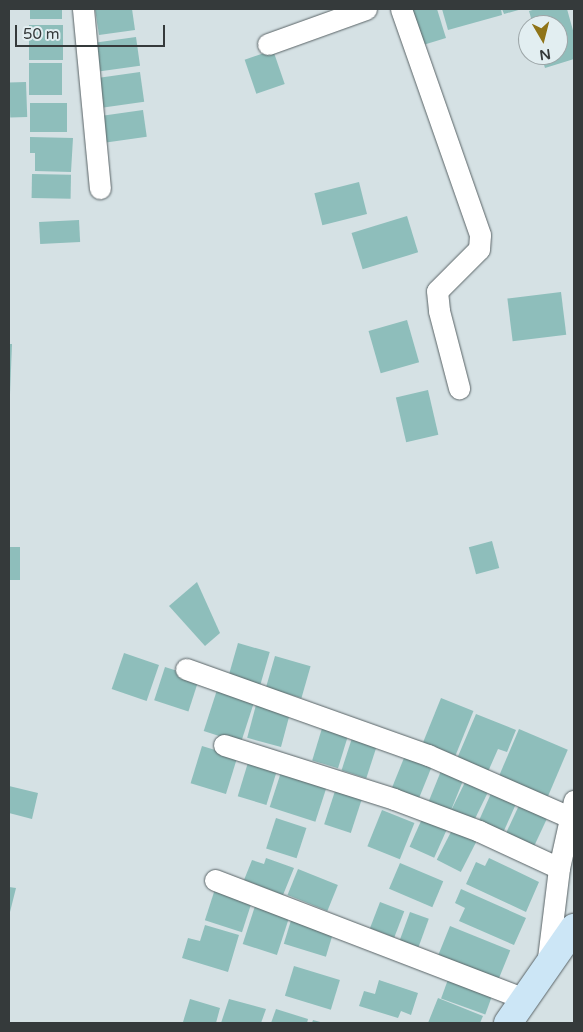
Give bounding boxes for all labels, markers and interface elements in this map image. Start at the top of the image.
scale bar [18,15,168,47]
north arrow [518,15,568,65]
text: 50 m [23,25,60,43]
text: N [538,45,552,64]

